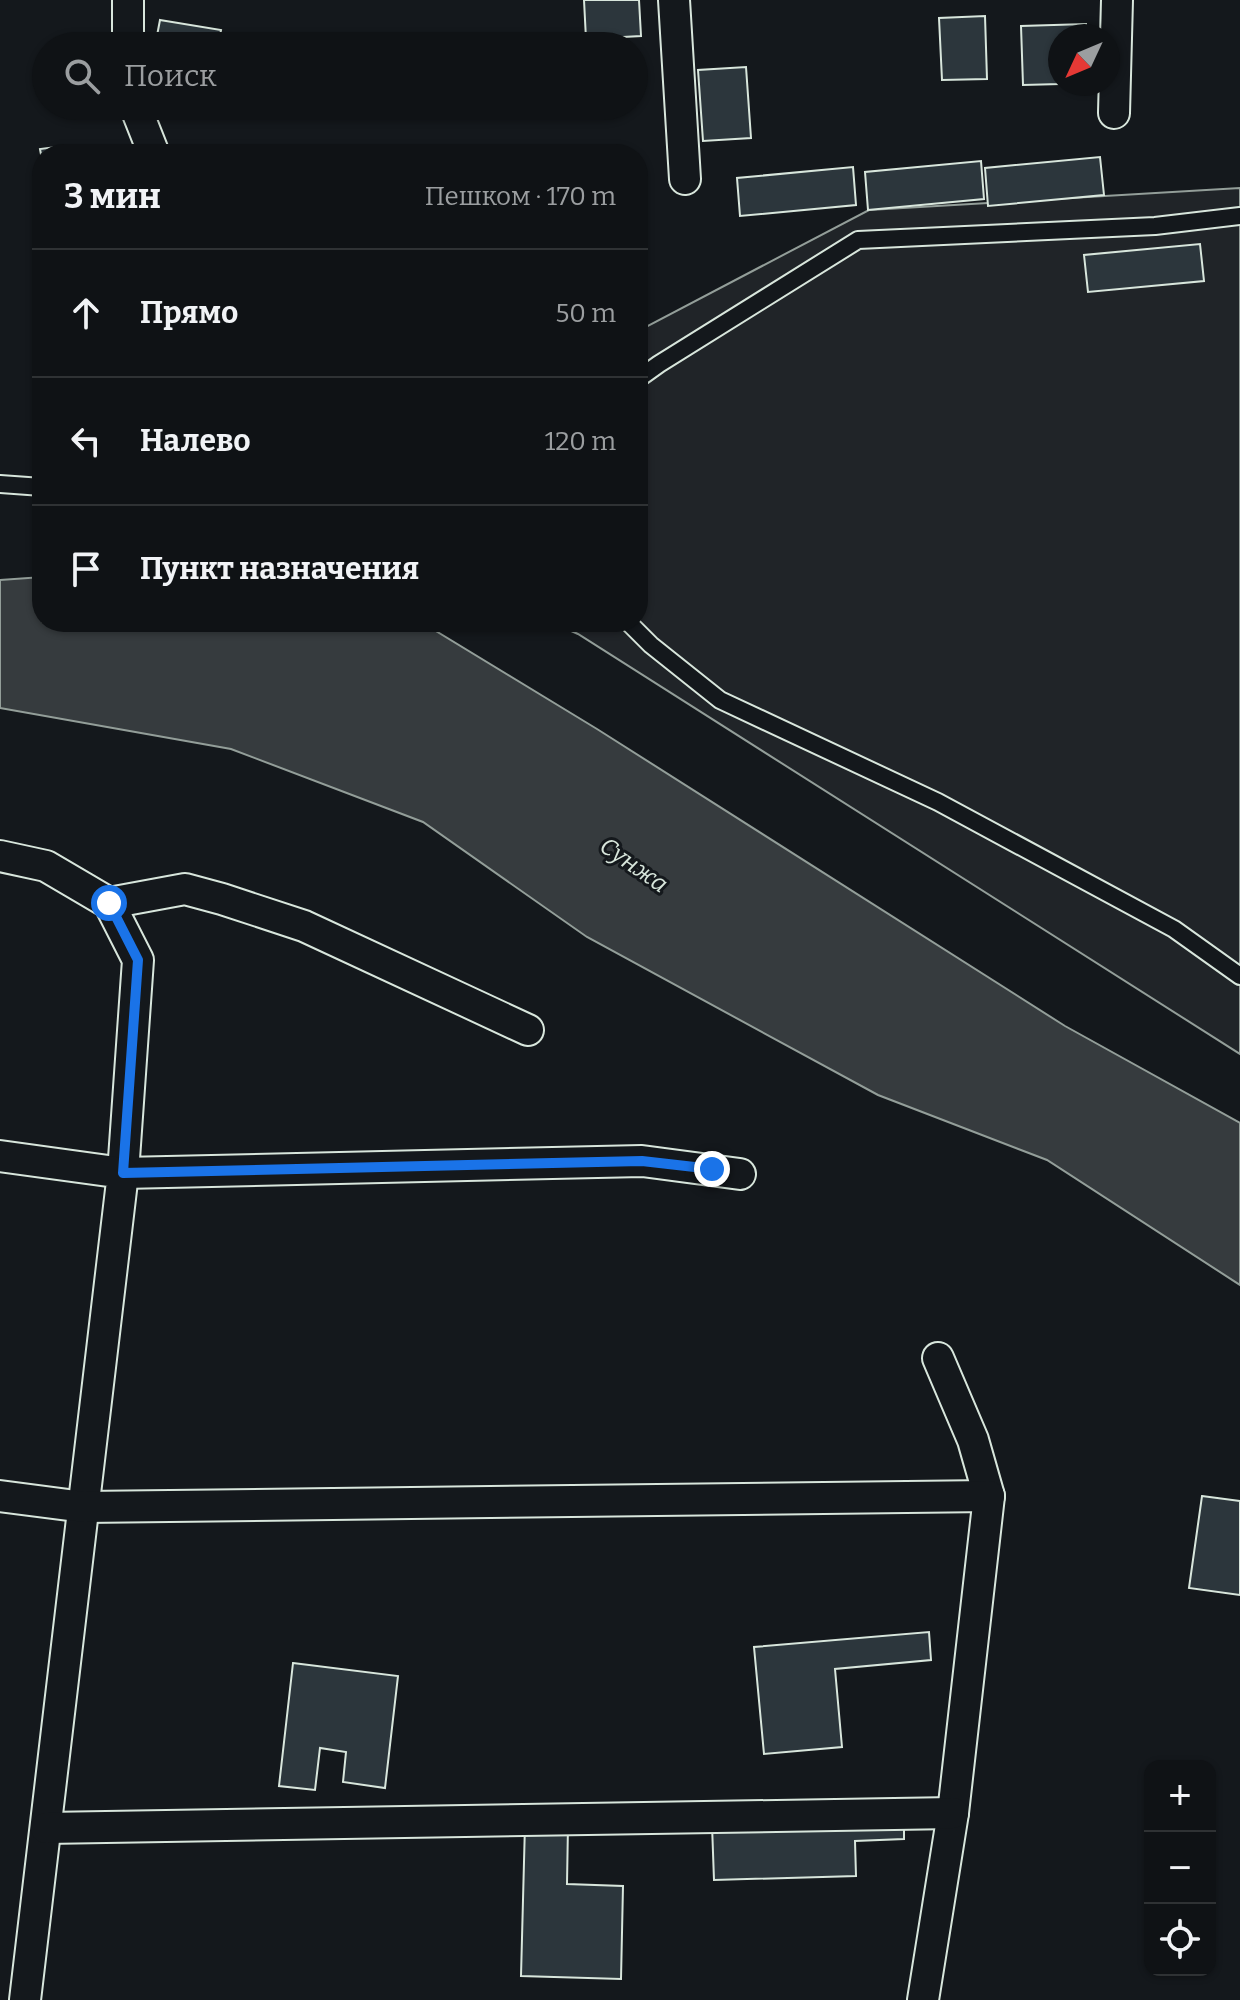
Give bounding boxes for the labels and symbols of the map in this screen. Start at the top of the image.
north arrow [1048,24,1120,96]
water label: Сунжа [595,832,673,898]
route start [91,885,127,921]
route end [694,1151,730,1187]

